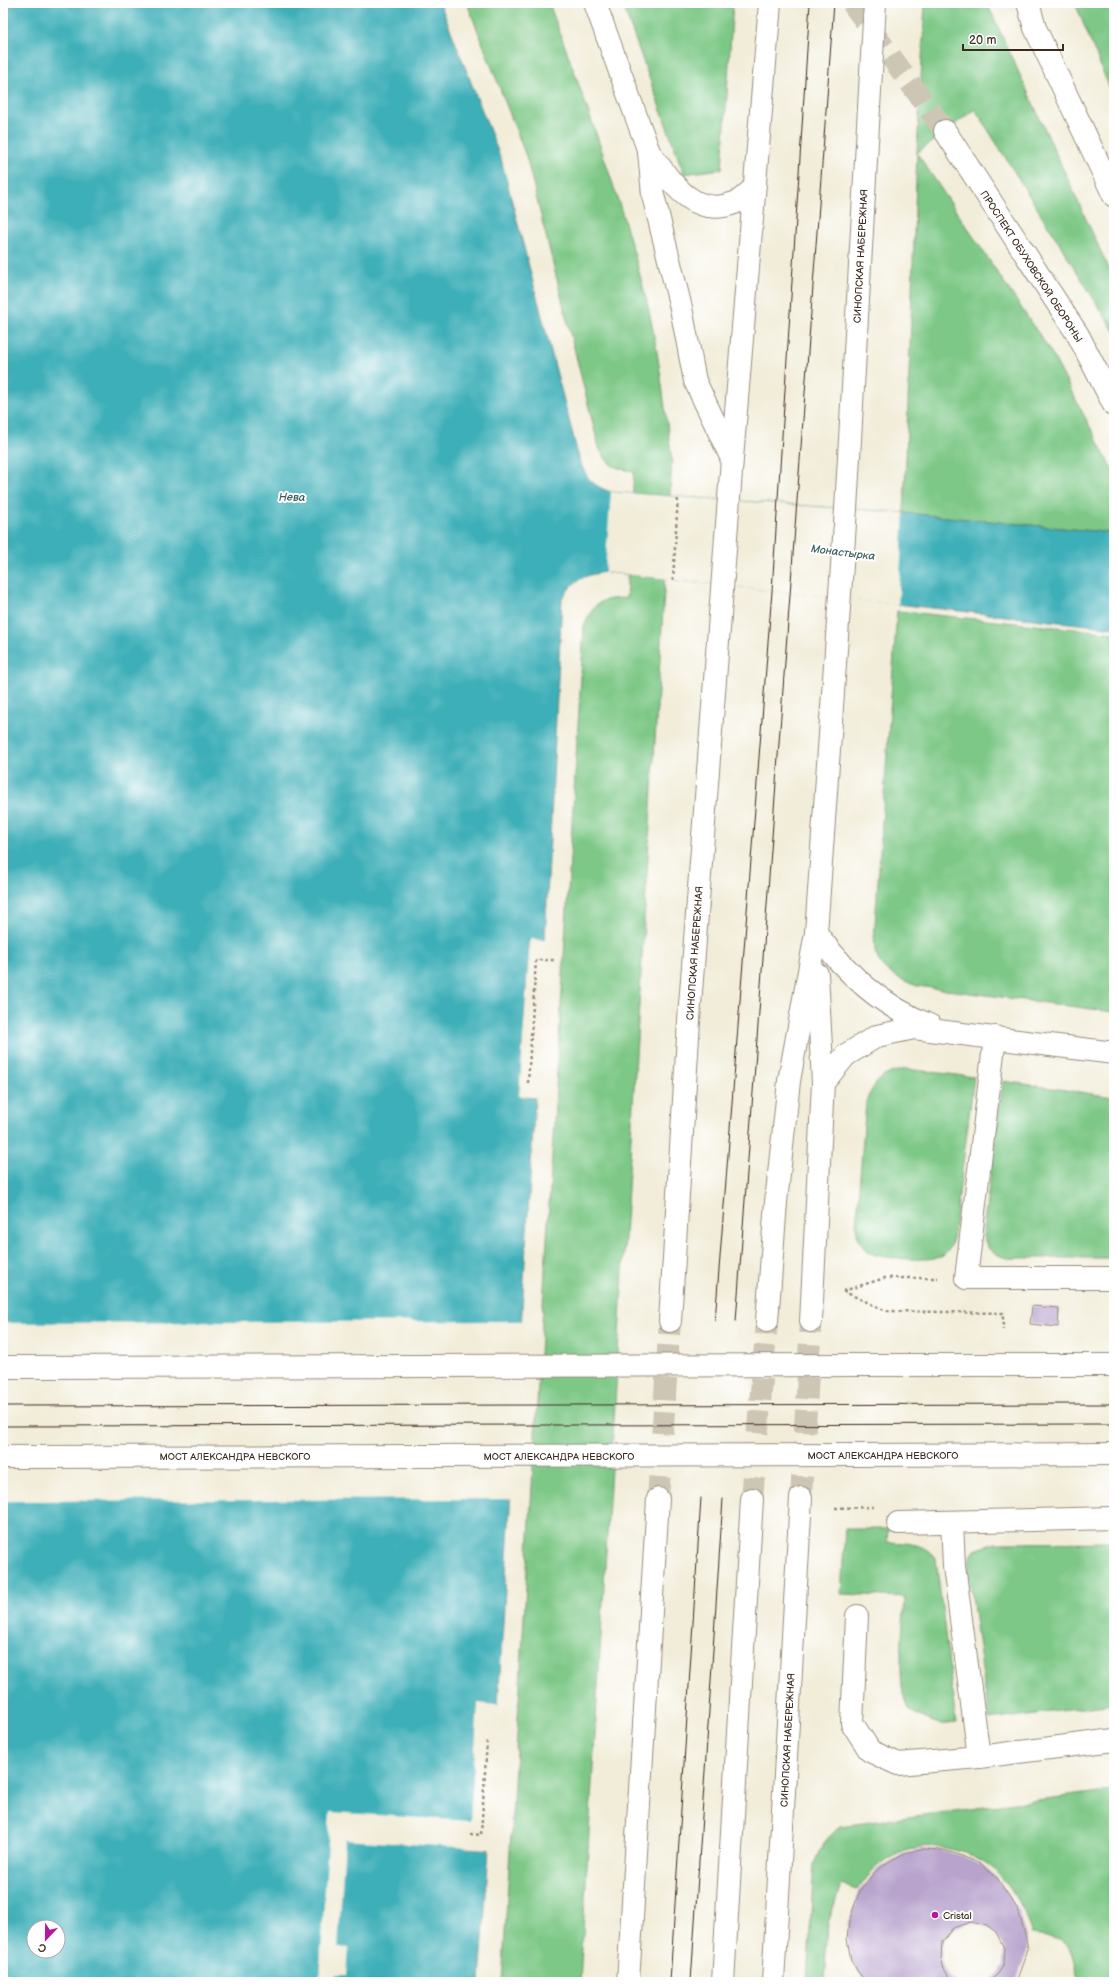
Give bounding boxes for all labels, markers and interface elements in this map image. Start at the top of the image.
scale bar [963,26,1063,52]
text: 20 m [969,33,996,48]
street label: ПРОСПЕКТ ОБУХОВСКОЙ ОБОРОНЫ [978,188,1085,345]
street label: СИНОПСКАЯ НАБЕРЕЖНАЯ [851,189,871,323]
water label: Нева [279,491,306,504]
water label: Монастырка [810,542,876,563]
street label: СИНОПСКАЯ НАБЕРЕЖНАЯ [684,886,706,1020]
street label: МОСТ АЛЕКСАНДРА НЕВСКОГО [807,1450,959,1462]
street label: МОСТ АЛЕКСАНДРА НЕВСКОГО [159,1451,311,1463]
street label: МОСТ АЛЕКСАНДРА НЕВСКОГО [483,1451,635,1463]
street label: СИНОПСКАЯ НАБЕРЕЖНАЯ [778,1673,798,1807]
marker: Cristal [930,1910,940,1920]
place label: Cristal [943,1910,972,1922]
north arrow [26,1919,66,1959]
text: С [36,1940,48,1955]

